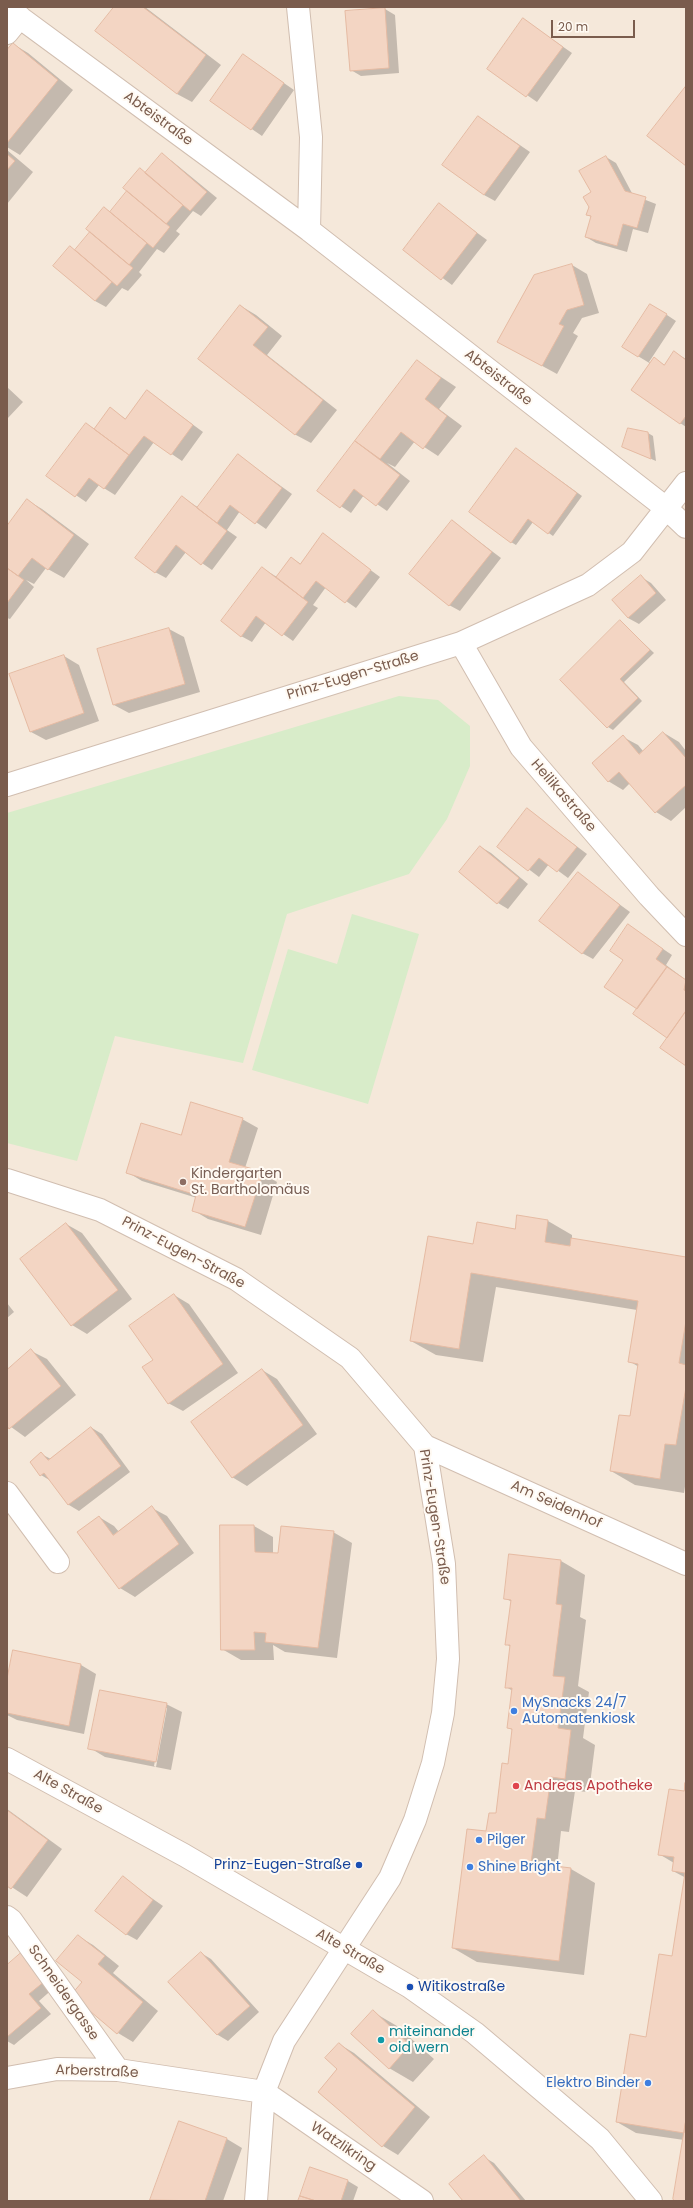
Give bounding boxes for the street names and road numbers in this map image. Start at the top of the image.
street label: Abteistraße [120,88,196,150]
street label: Abteistraße [461,346,535,410]
street label: Prinz-Eugen-Straße [285,648,421,704]
street label: Heilikastraße [527,756,599,836]
street label: Prinz-Eugen-Straße [119,1213,247,1293]
street label: Prinz-Eugen-Straße [415,1448,453,1586]
street label: Am Seidenhof [508,1477,604,1533]
street label: Alte Straße [30,1766,106,1818]
street label: Alte Straße [313,1926,387,1978]
street label: Schneidergasse [24,1942,102,2044]
street label: Arberstraße [55,2062,139,2082]
street label: Watzlikring [307,2119,379,2175]

